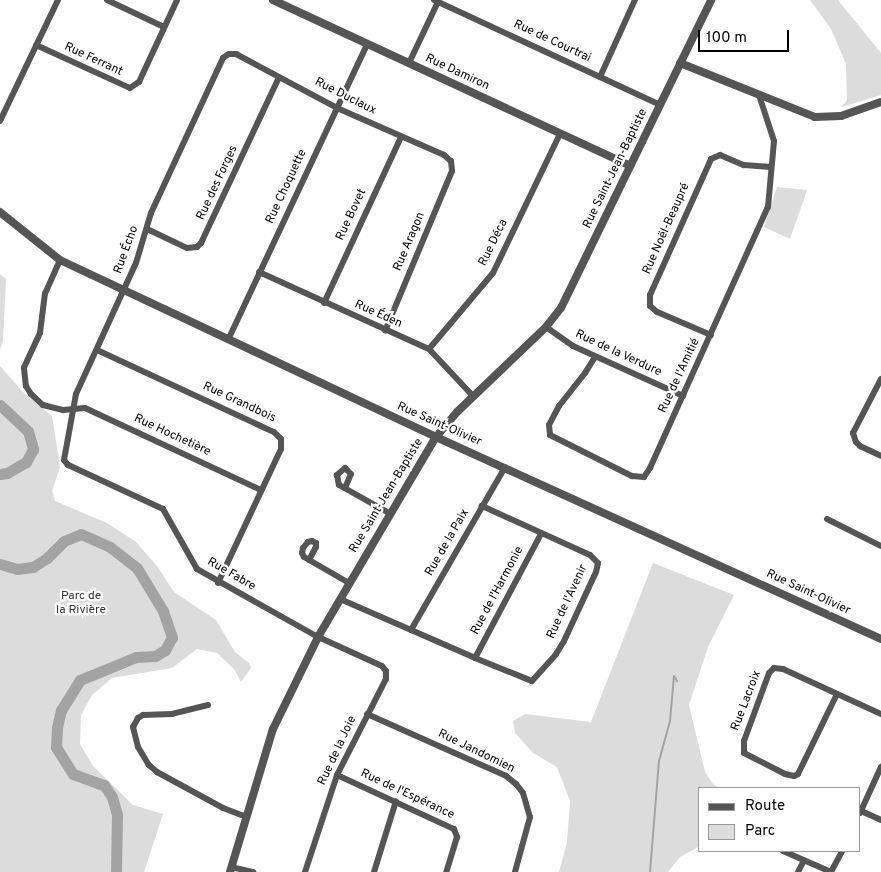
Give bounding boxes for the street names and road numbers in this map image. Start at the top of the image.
street label: Rue de Courtrai [511,18,593,66]
street label: Rue Ferrant [62,40,124,80]
street label: Rue Damiron [423,52,491,94]
street label: Rue Duclaux [312,75,378,119]
street label: Rue Saint-Jean-Baptiste [581,107,651,231]
street label: Rue des Forges [194,143,242,223]
street label: Rue Choquette [263,148,311,226]
street label: Rue Noël-Beaupré [640,181,694,277]
street label: Rue Bovet [334,187,370,243]
street label: Rue Aragon [391,210,429,274]
street label: Rue Déca [476,217,512,269]
street label: Rue Écho [112,224,142,276]
street label: Rue Éden [352,298,404,332]
street label: Rue de la Verdure [572,328,664,380]
street label: Rue de l'Amitié [656,336,704,416]
street label: Rue Grandbois [200,380,278,426]
street label: Rue Saint-Olivier [394,400,484,450]
street label: Rue Hochetière [131,412,213,460]
street label: Rue Saint-Jean-Baptiste [347,436,427,556]
street label: Rue de la Paix [423,507,473,579]
street label: Rue de l'Harmonie [469,544,527,638]
street label: Rue Fabre [204,555,258,595]
street label: Rue de l'Avenir [545,563,591,641]
street label: Rue Saint-Olivier [764,567,852,619]
street label: Rue Lacroix [729,669,765,733]
street label: Rue de la Joie [316,714,360,788]
street label: Rue Jandomien [435,727,517,777]
street label: Rue de l'Espérance [358,767,456,823]

